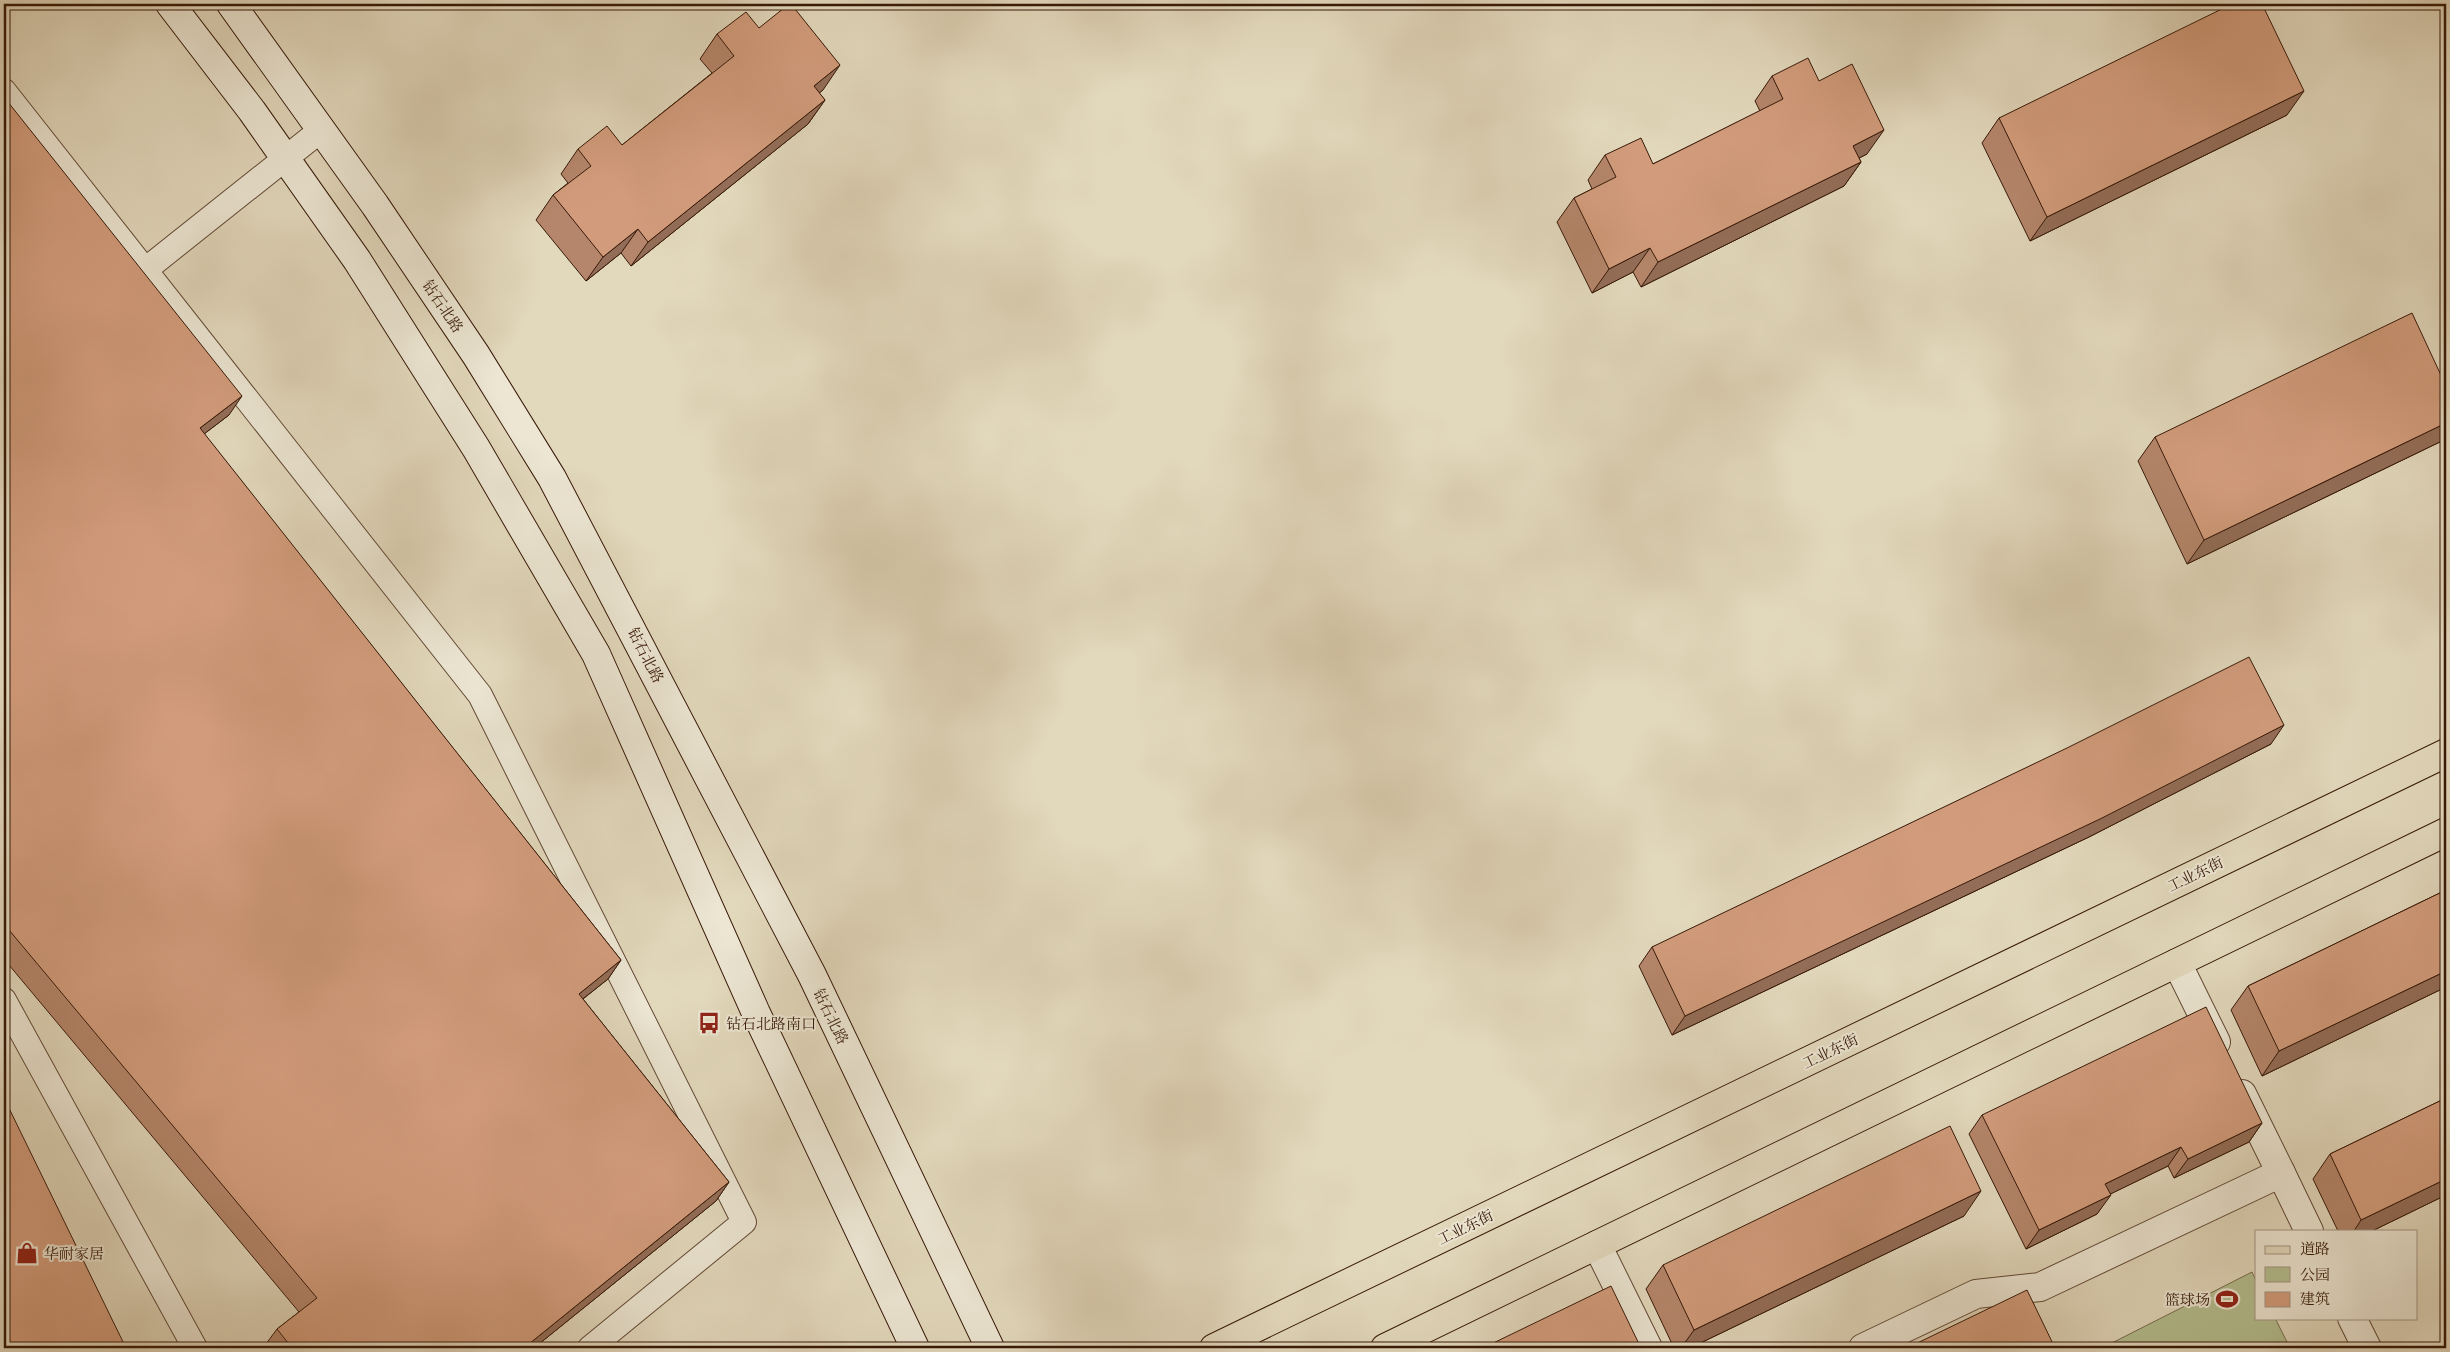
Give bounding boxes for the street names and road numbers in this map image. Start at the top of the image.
street label: 钻石北路 [418,276,468,336]
street label: 钻石北路 [624,624,668,686]
street label: 工业东街 [2164,852,2226,896]
street label: 钻石北路 [809,985,853,1047]
street label: 工业东街 [1799,1029,1861,1073]
street label: 工业东街 [1434,1205,1496,1249]

